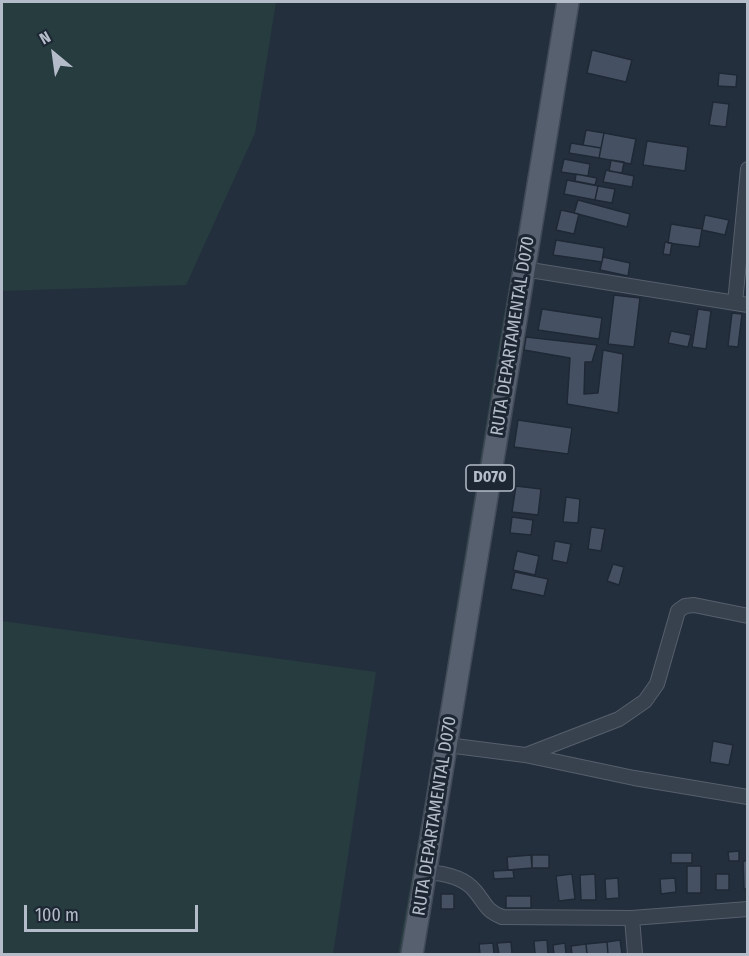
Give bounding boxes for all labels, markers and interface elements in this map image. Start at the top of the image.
north arrow [24,24,84,84]
text: N [36,27,54,48]
street label: RUTA DEPARTAMENTAL D070 [487,235,539,437]
road number: D070 [466,465,514,491]
street label: RUTA DEPARTAMENTAL D070 [409,715,461,917]
scale bar [27,893,201,931]
text: 100 m [35,904,79,926]

